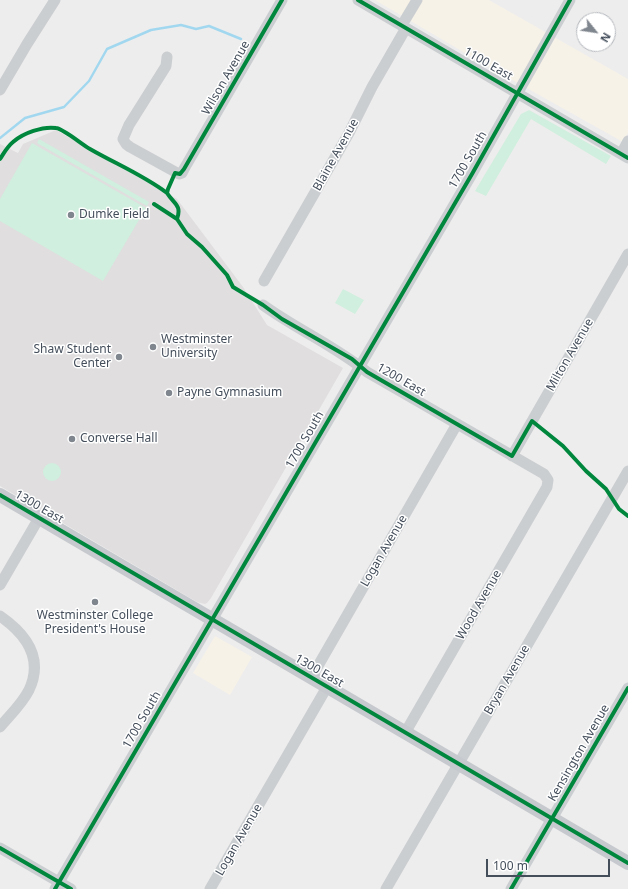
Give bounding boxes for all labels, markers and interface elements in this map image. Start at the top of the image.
north arrow [576,12,616,52]
text: N [597,30,615,45]
street label: Wilson Avenue [199,38,253,118]
street label: 1100 East [461,44,515,84]
street label: Blaine Avenue [310,116,362,194]
street label: 1700 South [446,129,490,191]
place label: Dumke Field [79,208,149,222]
marker: Dumke Field [66,210,76,220]
street label: Milton Avenue [543,316,597,394]
place label: Westminster University [161,333,232,361]
marker: Westminster University [148,342,158,352]
place label: Shaw Student Center [33,343,111,371]
marker: Shaw Student Center [114,352,124,362]
street label: 1200 East [374,360,428,400]
place label: Payne Gymnasium [177,386,282,400]
marker: Payne Gymnasium [164,388,174,398]
street label: 1700 South [283,409,327,471]
place label: Converse Hall [80,432,158,446]
marker: Converse Hall [67,434,77,444]
street label: 1300 East [12,487,66,527]
street label: Logan Avenue [358,513,410,589]
street label: Wood Avenue [453,568,505,642]
marker: Westminster College President's House [90,597,100,607]
place label: Westminster College President's House [37,609,153,637]
street label: Bryan Avenue [481,643,533,717]
street label: 1300 East [292,651,346,691]
street label: 1700 South [120,689,164,751]
street label: Kensington Avenue [545,702,613,804]
street label: Logan Avenue [213,802,265,878]
scale bar [488,851,612,877]
text: 100 m [493,857,528,874]

